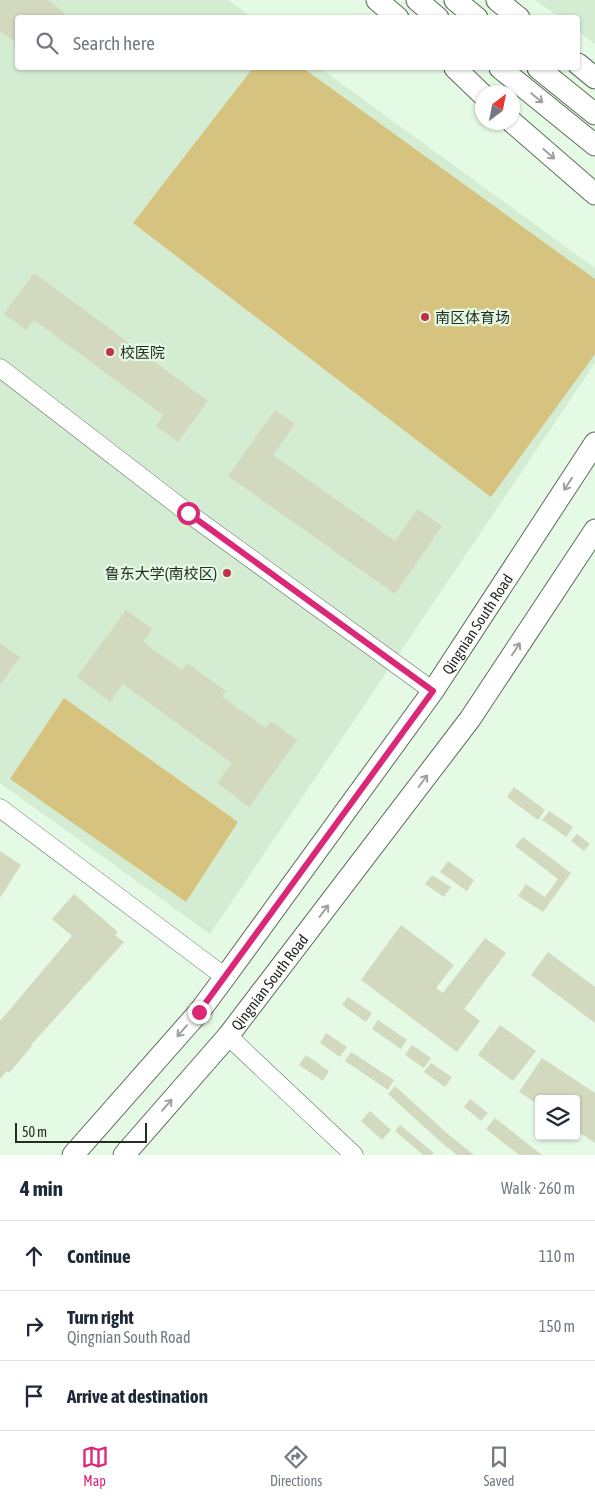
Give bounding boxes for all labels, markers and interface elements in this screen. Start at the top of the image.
search box [15,15,580,70]
icon: search [33,29,61,57]
text: Search here [73,32,155,54]
north arrow [475,85,520,130]
one-way arrow [531,93,544,104]
one-way arrow [543,148,556,160]
place label: 南区体育场 [435,309,510,326]
marker: 南区体育场 [419,311,431,323]
place label: 校医院 [120,344,165,361]
marker: 校医院 [104,346,116,358]
one-way arrow [563,476,573,490]
route start [177,502,200,525]
place label: 鲁东大学(南校区) [105,565,217,582]
marker: 鲁东大学(南校区) [221,567,233,579]
street label: Qingnian South Road [438,571,516,677]
one-way arrow [511,642,522,656]
one-way arrow [417,775,428,788]
one-way arrow [319,904,329,918]
street label: Qingnian South Road [227,931,311,1033]
route end [188,1001,211,1024]
one-way arrow [177,1024,188,1037]
map controls [535,1095,580,1140]
button: layers [535,1095,580,1140]
one-way arrow [162,1099,173,1112]
scale bar [15,1120,148,1143]
text: 50 m [22,1124,47,1140]
text: 4 min [20,1176,63,1200]
text: Walk · 260 m [501,1179,575,1197]
icon: ahead [20,1242,48,1270]
text: Continue [67,1245,131,1267]
text: 110 m [539,1247,575,1265]
text: Turn right [67,1306,134,1328]
icon: right [20,1312,48,1340]
text: 150 m [539,1317,575,1335]
text: Qingnian South Road [67,1328,191,1346]
icon: arrive [20,1382,48,1410]
text: Arrive at destination [67,1385,208,1407]
tab: Map [81,1443,109,1489]
tab: Directions [270,1443,322,1489]
tab: Saved [483,1443,514,1489]

